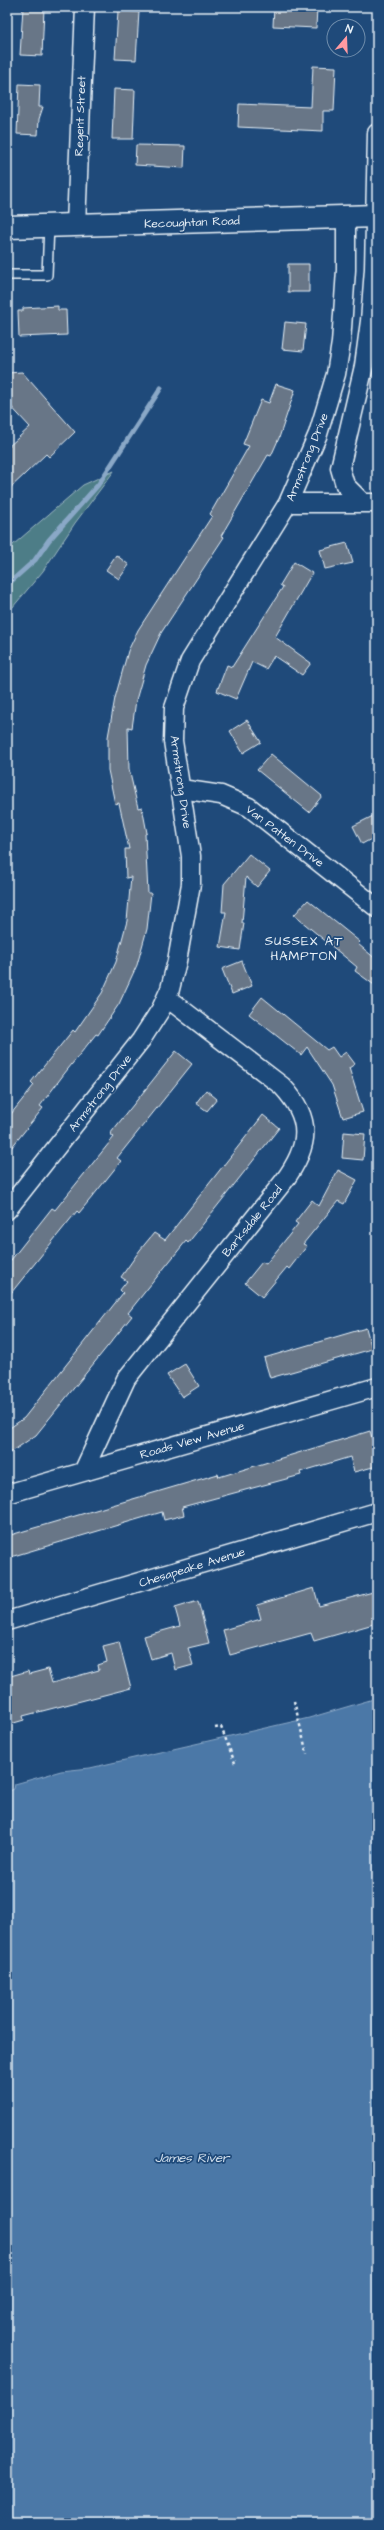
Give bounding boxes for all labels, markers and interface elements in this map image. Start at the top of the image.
north arrow [326,18,366,58]
text: N [343,21,355,37]
street label: Regent Street [71,75,91,157]
street label: Kecoughtan Road [144,212,240,234]
street label: Armstrong Drive [282,410,334,504]
street label: Armstrong Drive [165,734,196,830]
street label: Van Patten Drive [242,801,328,872]
district label: SUSSEX AT HAMPTON [265,932,343,965]
street label: Armstrong Drive [65,1051,137,1136]
street label: Barksdale Road [218,1182,287,1261]
street label: Roads View Avenue [138,1417,247,1463]
street label: Chesapeake Avenue [137,1543,248,1592]
water label: James River [155,2149,231,2167]

